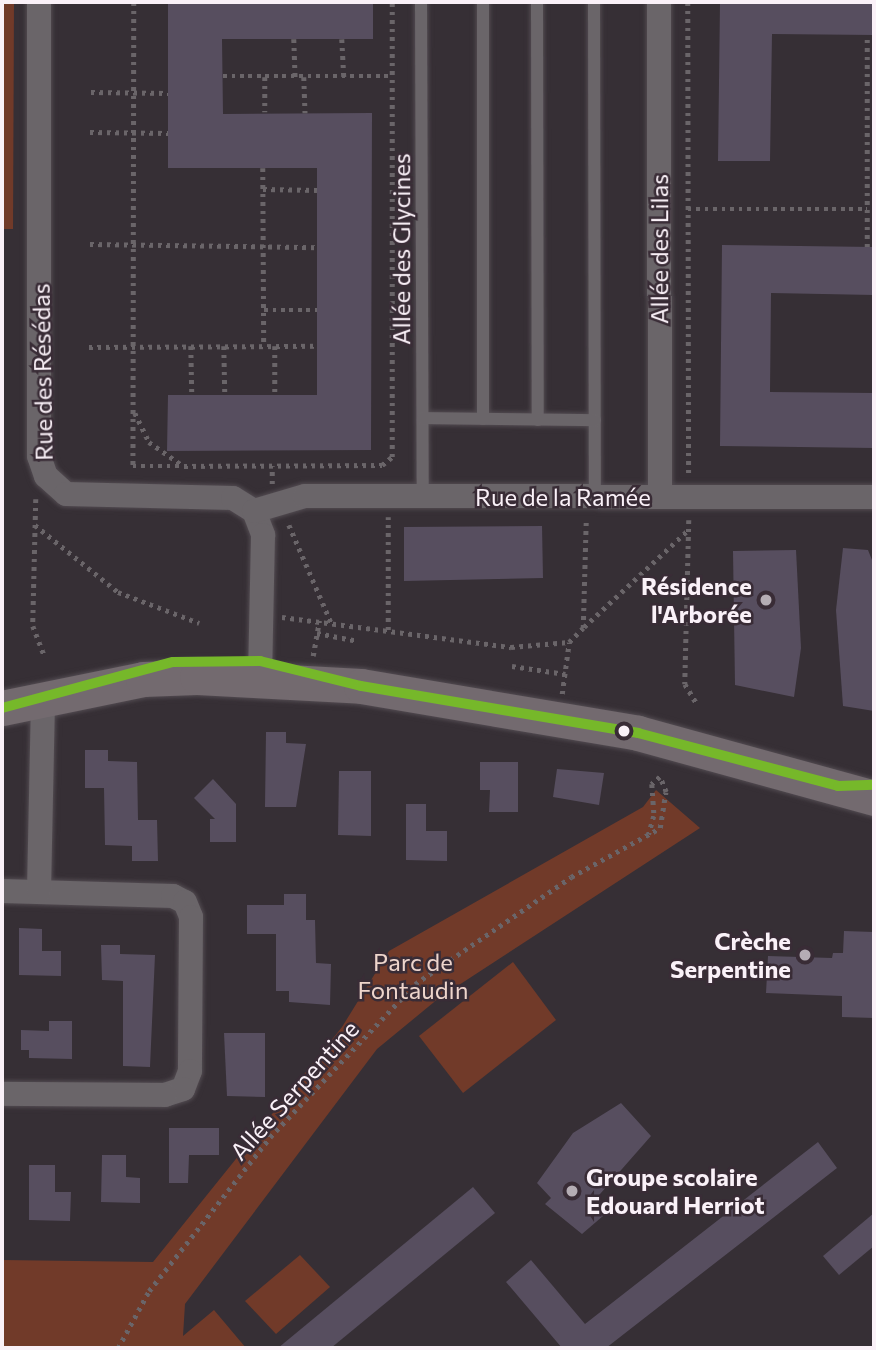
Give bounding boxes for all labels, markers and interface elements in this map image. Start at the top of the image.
street label: Allée des Glycines [387,153,415,345]
street label: Allée des Lilas [645,174,673,324]
street label: Rue des Résédas [26,283,58,461]
street label: Rue de la Ramée [475,483,651,511]
place label: Résidence l'Arborée [641,572,752,628]
marker: Résidence l'Arborée [758,592,774,608]
unlabelled marker [617,724,631,738]
place label: Crèche Serpentine [670,927,791,983]
marker: Crèche Serpentine [797,947,813,963]
park label: Parc de Fontaudin [358,948,468,1004]
street label: Allée Serpentine [224,1014,364,1166]
place label: Groupe scolaire Edouard Herriot [586,1163,765,1219]
marker: Groupe scolaire Edouard Herriot [564,1183,580,1199]

